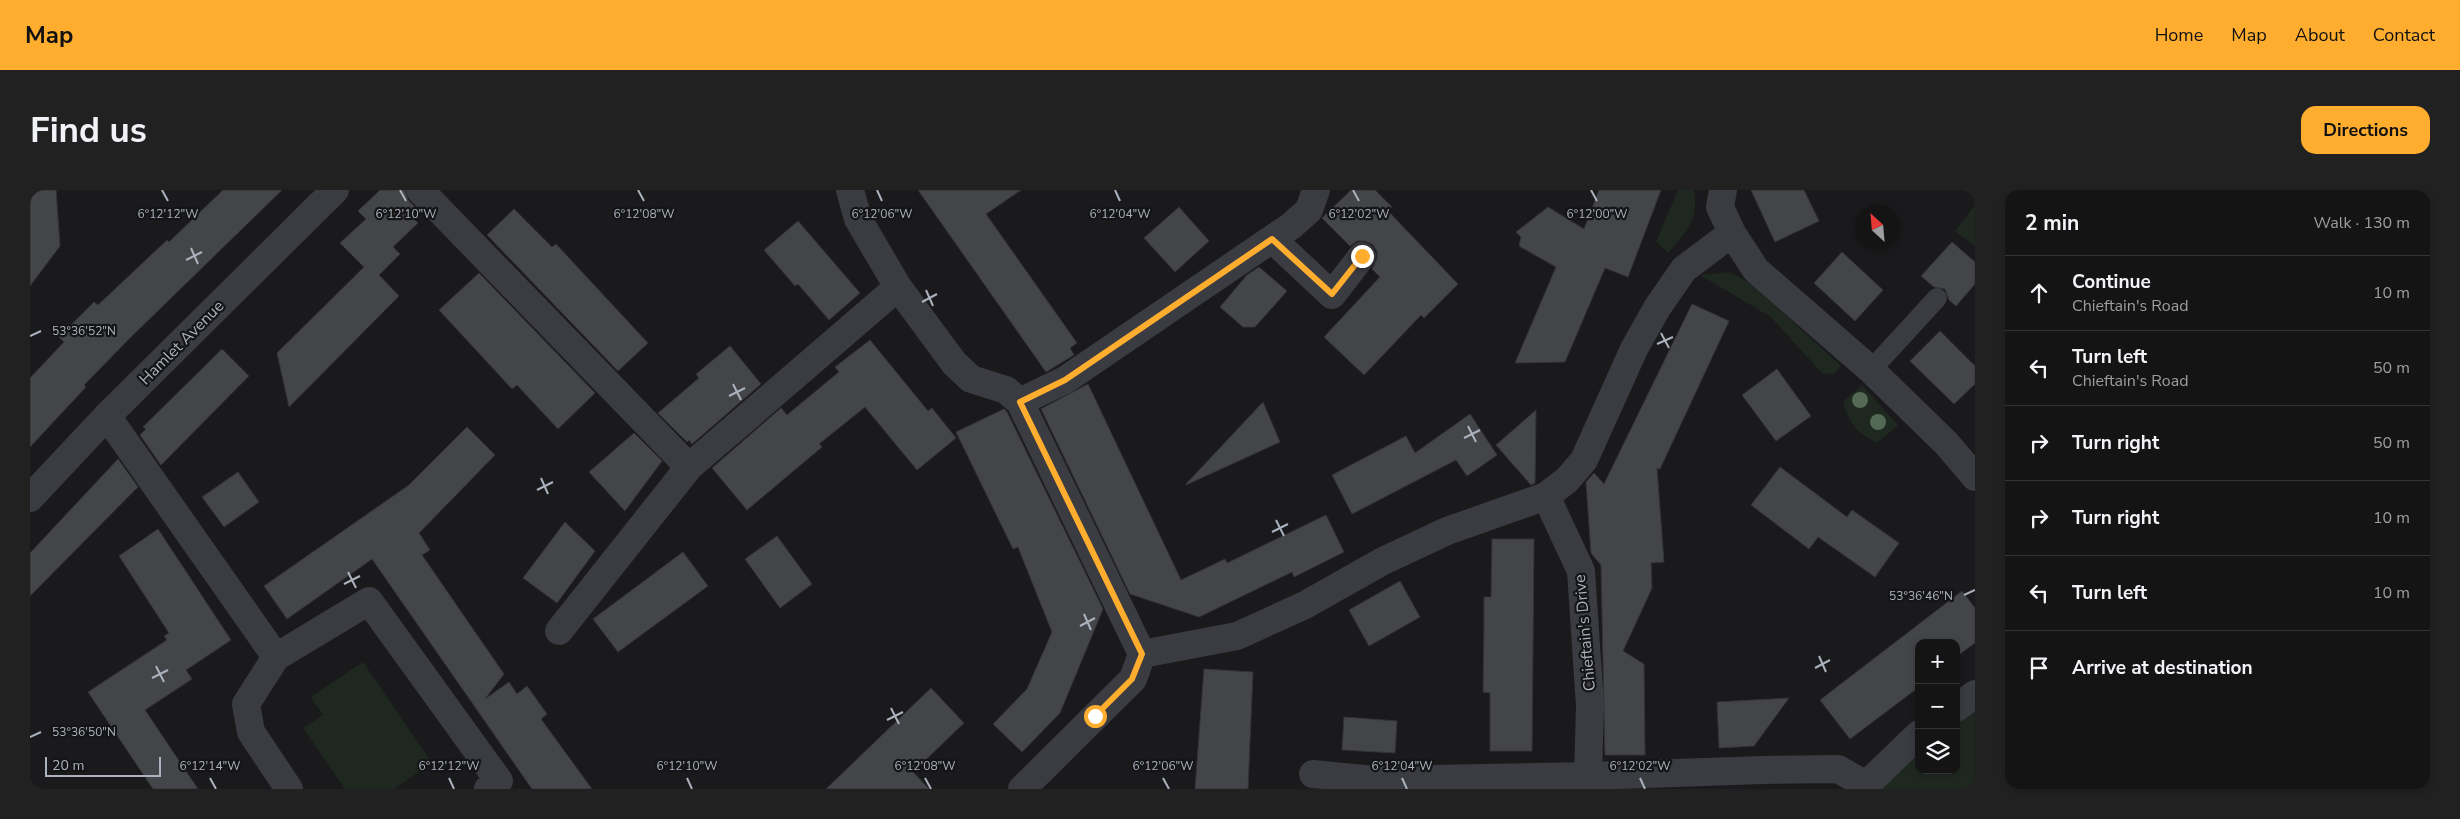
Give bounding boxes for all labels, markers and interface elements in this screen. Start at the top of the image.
text: Map [25,19,73,51]
text: Home [2155,23,2203,47]
text: Map [2231,23,2267,47]
text: About [2295,23,2345,47]
text: Contact [2373,23,2435,47]
button: Directions [2301,106,2430,154]
text: Find us [30,107,147,154]
north arrow [1855,205,1900,250]
text: 6°12'12"W [137,206,199,222]
text: 6°12'10"W [375,206,437,222]
text: 6°12'08"W [613,206,675,222]
text: 6°12'06"W [851,206,913,222]
text: 6°12'04"W [1089,206,1151,222]
text: 6°12'02"W [1328,206,1390,222]
text: 6°12'00"W [1566,206,1628,222]
text: 2 min [2025,209,2079,237]
text: Walk · 130 m [2314,212,2410,234]
route end [1351,245,1374,268]
text: Continue [2072,269,2151,295]
icon: ahead [2025,279,2053,307]
text: 10 m [2373,282,2410,304]
street label: Hamlet Avenue [134,295,229,390]
text: Chieftain's Road [2072,295,2188,317]
text: 53°36'52"N [52,323,116,339]
text: Turn left [2072,344,2147,370]
icon: left [2025,354,2053,382]
text: 50 m [2373,357,2410,379]
text: Chieftain's Road [2072,370,2188,392]
icon: right [2025,429,2053,457]
text: Turn right [2072,430,2159,456]
text: 50 m [2373,432,2410,454]
icon: right [2025,504,2053,532]
text: Turn right [2072,505,2159,531]
text: 10 m [2373,507,2410,529]
street label: Chieftain's Drive [1569,574,1601,692]
icon: left [2025,579,2053,607]
text: Turn left [2072,580,2147,606]
text: 10 m [2373,582,2410,604]
text: 53°36'46"N [1889,588,1953,604]
map controls [1915,639,1960,774]
button: + [1915,639,1960,684]
icon: arrive [2025,654,2053,682]
text: Arrive at destination [2072,655,2253,681]
button: − [1915,684,1960,729]
route start [1084,705,1107,728]
text: 53°36'50"N [52,724,116,740]
button: layers [1915,729,1960,774]
scale bar [45,754,161,777]
text: 20 m [52,756,84,775]
text: 6°12'14"W [179,758,241,774]
text: 6°12'12"W [418,758,480,774]
text: 6°12'10"W [656,758,718,774]
text: 6°12'08"W [894,758,956,774]
text: 6°12'06"W [1132,758,1194,774]
text: 6°12'04"W [1371,758,1433,774]
text: 6°12'02"W [1609,758,1671,774]

